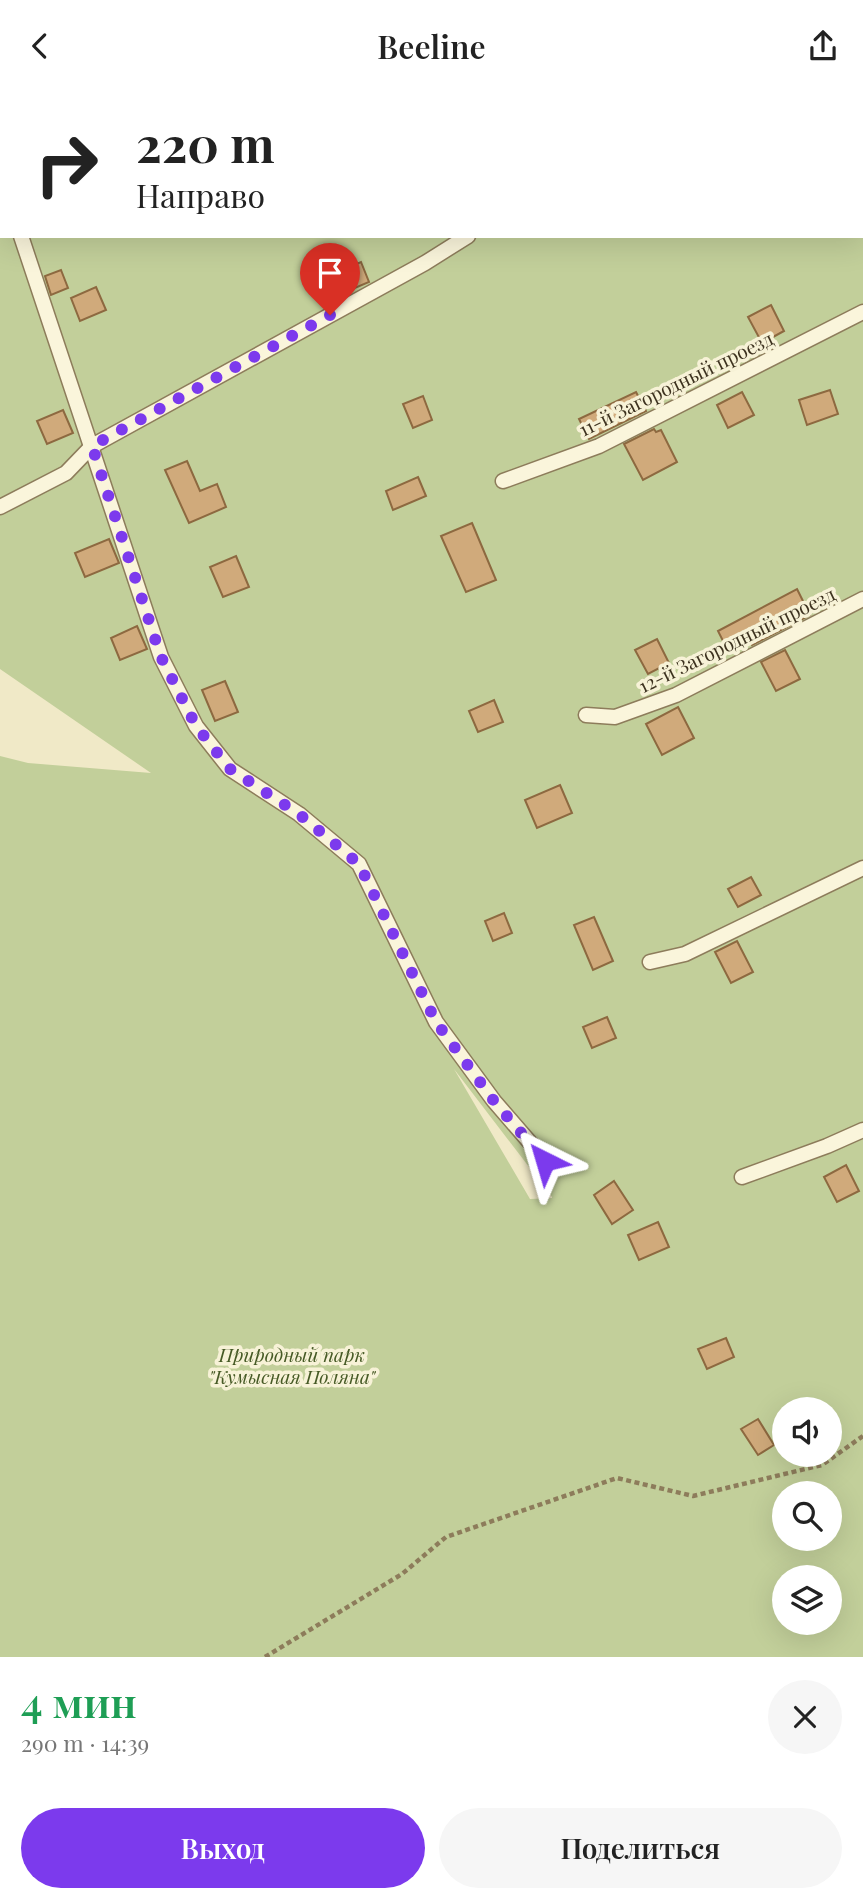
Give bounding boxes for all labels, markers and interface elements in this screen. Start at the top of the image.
text: Beeline [377,24,486,67]
icon: back [21,27,59,65]
icon: share [804,27,842,65]
text: 220 m [136,110,275,175]
icon: right [21,119,112,210]
text: Направо [136,173,265,216]
pin [300,243,360,315]
icon: arrive [311,254,349,292]
street label: 11-й Загородный проезд [574,325,777,442]
street label: 12-й Загородный проезд [634,580,839,698]
position arrow [508,1124,582,1198]
park label: Природный парк "Кумысная Поляна" [209,1341,377,1389]
map controls [772,1397,842,1635]
button: sound [772,1397,842,1467]
button: search [772,1481,842,1551]
button: layers [772,1565,842,1635]
text: 4 мин [21,1673,137,1729]
button: close [768,1680,842,1754]
text: 290 m · 14:39 [21,1727,149,1758]
button: Выход [21,1808,425,1888]
button: Поделиться [439,1808,842,1888]

